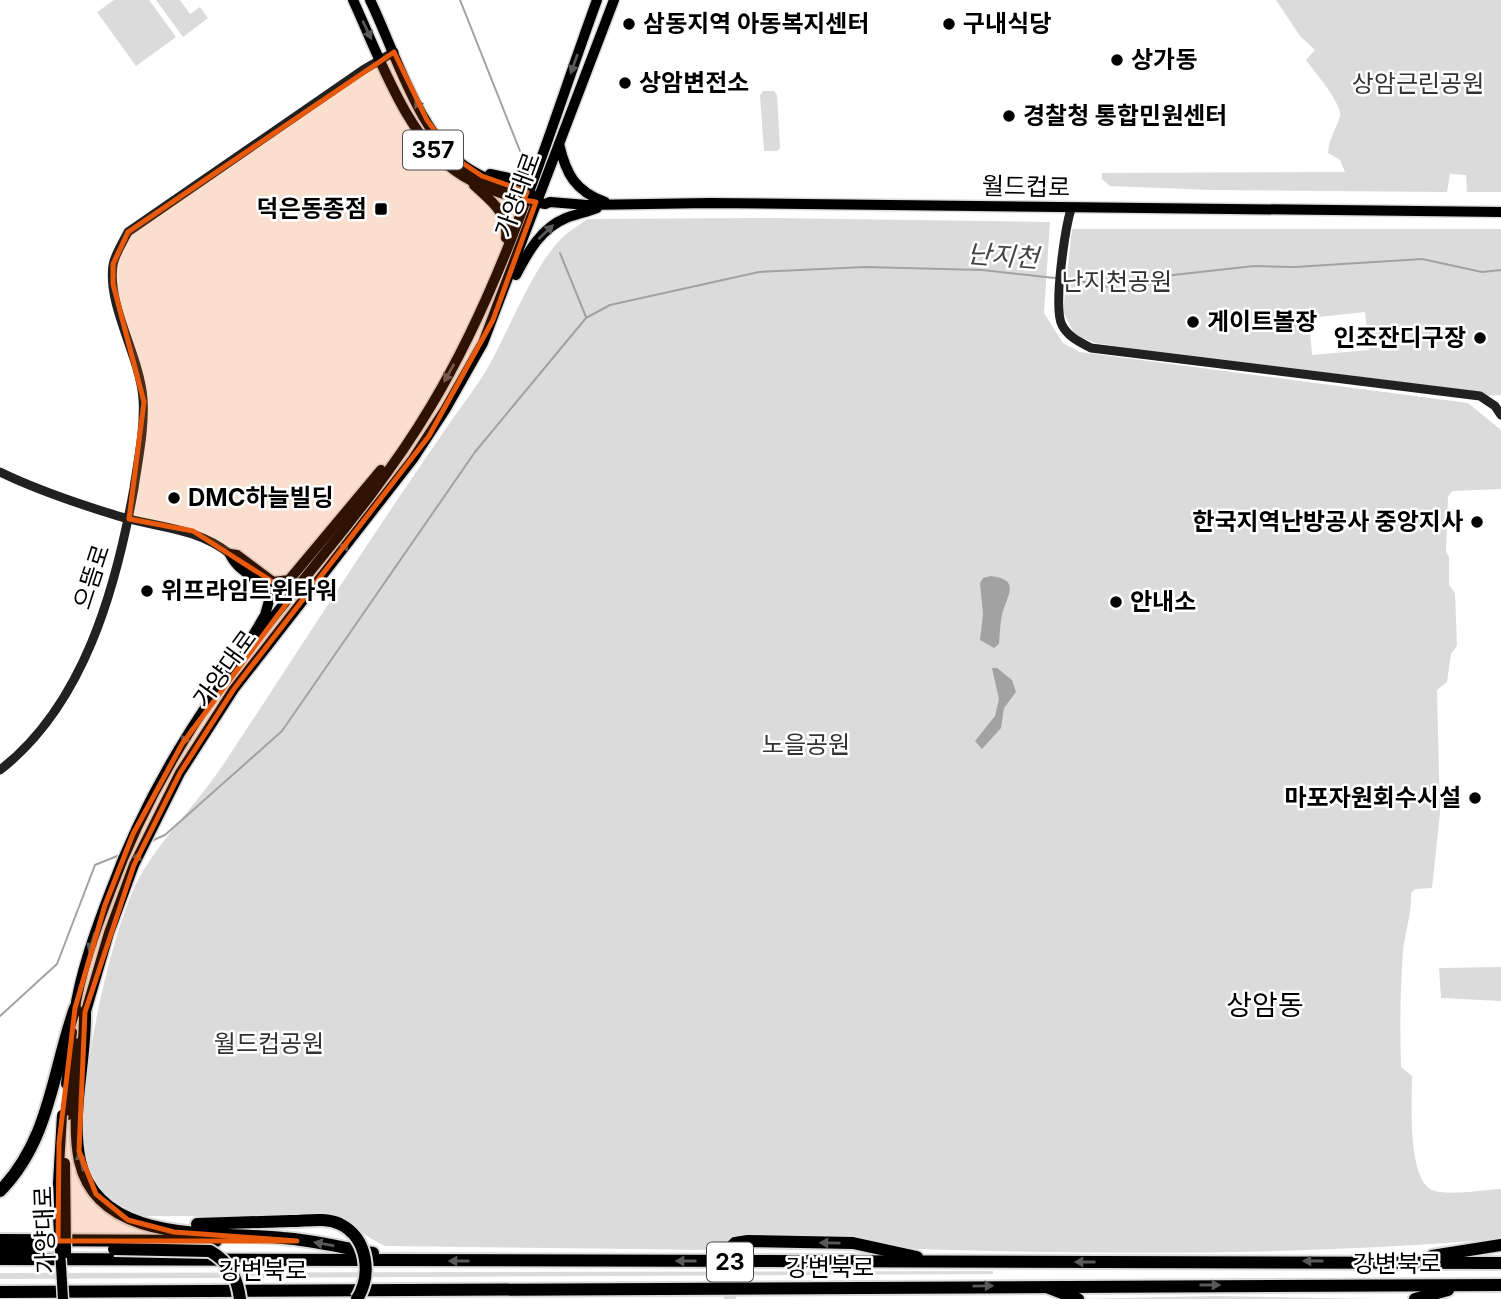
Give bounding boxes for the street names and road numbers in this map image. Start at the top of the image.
road number: 357 [403,130,463,169]
street label: 가양대로 [489,148,546,241]
street label: 월드컵로 [982,171,1070,202]
street label: 으뜸로 [67,541,116,613]
street label: 가양대로 [187,624,262,713]
street label: 가양대로 [28,1185,61,1275]
road number: 23 [707,1242,753,1282]
street label: 강변북로 [1353,1249,1441,1278]
street label: 강변북로 [786,1253,874,1282]
street label: 강변북로 [219,1256,307,1285]

